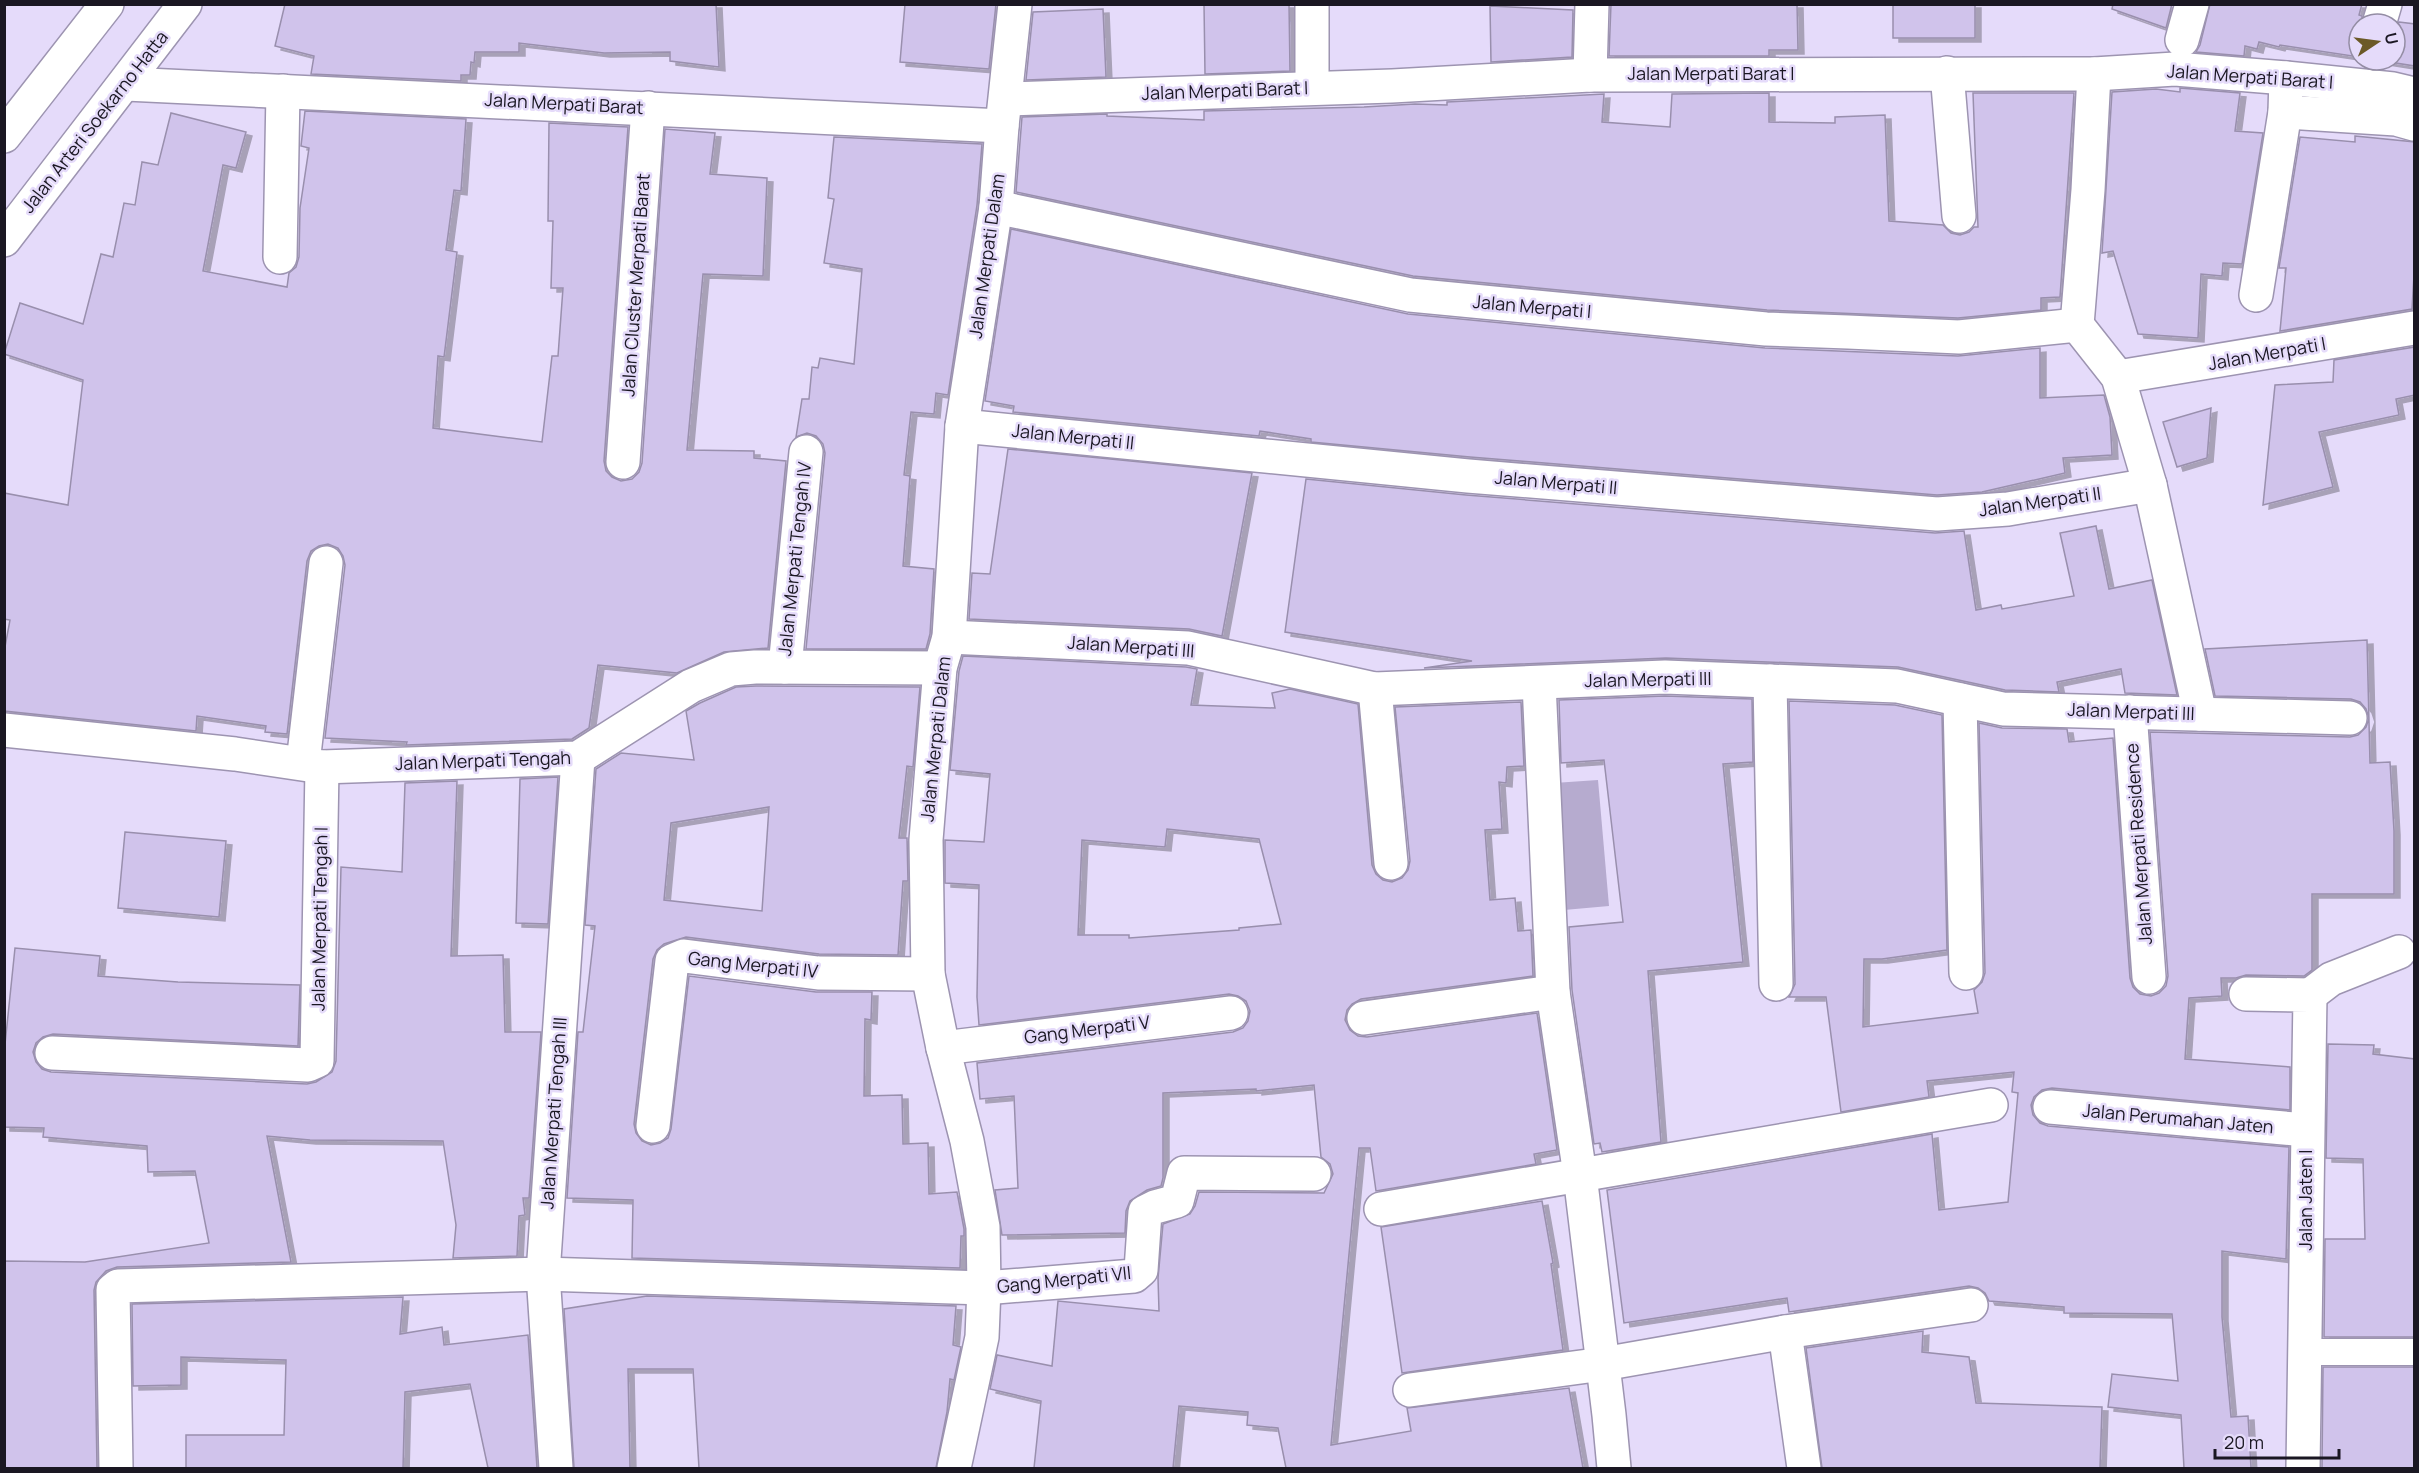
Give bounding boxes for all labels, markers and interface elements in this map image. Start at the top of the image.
north arrow [2347,12,2407,72]
street label: Jalan Arteri Soekarno Hatta [16,25,173,217]
text: U [2380,31,2404,47]
street label: Jalan Merpati Barat I [2166,58,2334,94]
street label: Jalan Merpati Barat I [1628,61,1794,85]
street label: Jalan Merpati Barat I [1141,75,1309,105]
street label: Jalan Merpati Barat [484,87,644,119]
street label: Jalan Merpati Dalam [963,172,1009,340]
street label: Jalan Cluster Merpati Barat [615,173,655,397]
street label: Jalan Merpati I [1472,289,1592,323]
street label: Jalan Merpati I [2206,331,2327,375]
street label: Jalan Merpati II [1011,418,1136,454]
street label: Jalan Merpati Tengah IV [772,461,816,657]
street label: Jalan Merpati II [1494,465,1618,499]
street label: Jalan Merpati II [1977,481,2102,521]
street label: Jalan Merpati III [1067,630,1195,662]
street label: Jalan Merpati Dalam [914,655,956,823]
street label: Jalan Merpati III [1584,666,1712,692]
street label: Jalan Merpati III [2067,697,2195,725]
street label: Jalan Merpati Residence [2119,743,2157,946]
street label: Jalan Merpati Tengah [394,745,571,775]
street label: Jalan Merpati Tengah I [305,827,333,1011]
street label: Gang Merpati IV [687,945,819,983]
street label: Gang Merpati V [1023,1009,1151,1049]
street label: Jalan Merpati Tengah III [534,1016,572,1210]
street label: Jalan Perumahan Jaten [2082,1098,2275,1138]
street label: Jalan Jaten I [2293,1150,2317,1250]
street label: Gang Merpati VII [996,1260,1132,1298]
scale bar [2215,1422,2340,1460]
text: 20 m [2224,1430,2264,1454]

